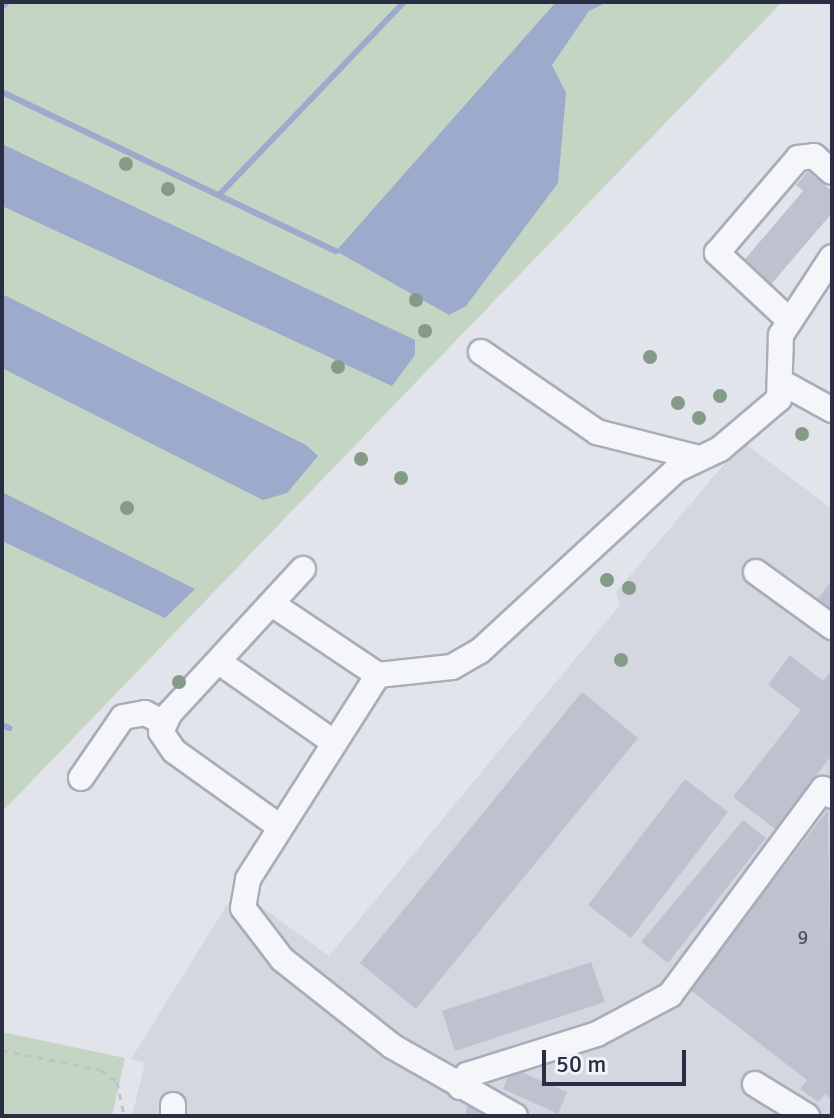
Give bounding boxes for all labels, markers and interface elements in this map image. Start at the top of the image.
house number: 9 [798,925,808,949]
scale bar [546,1034,690,1084]
text: 50 m [556,1049,606,1079]

